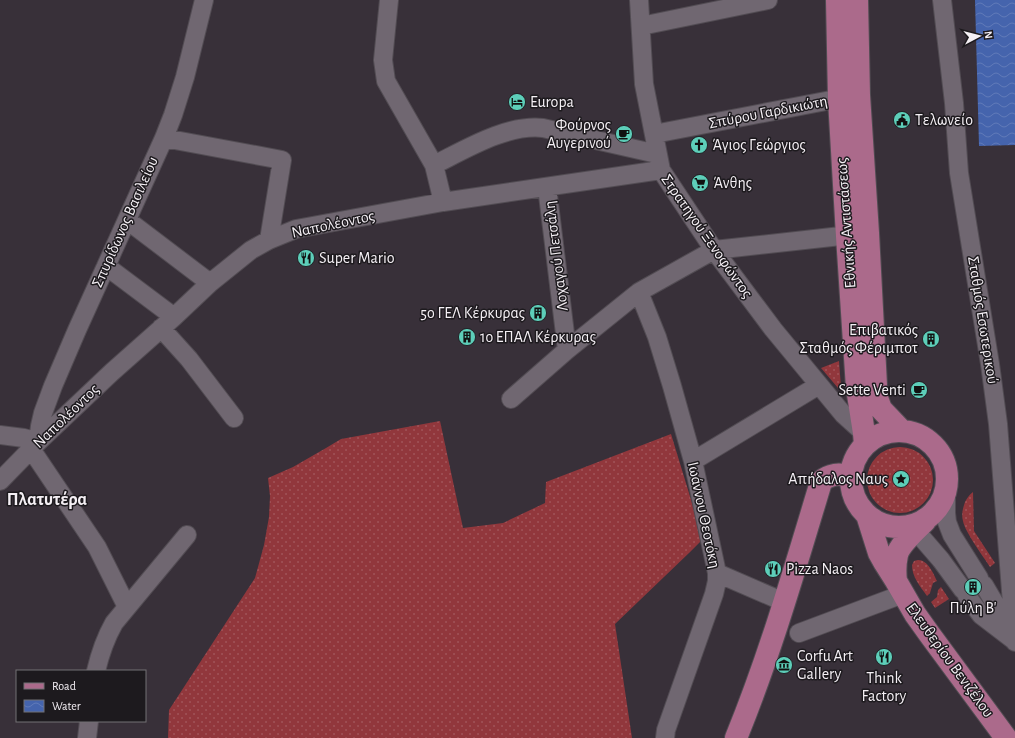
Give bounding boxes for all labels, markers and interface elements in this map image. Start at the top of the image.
north arrow [959,16,999,56]
text: N [983,30,994,39]
hotel icon: Europa [507,92,527,112]
street label: Σπύρου Γαρδικιώτη [707,93,829,131]
place label: Europa [530,94,574,110]
public building icon: Τελωνείο [892,110,912,130]
place label: Τελωνείο [915,112,973,128]
place label: Φούρνος Αυγερινού [547,117,611,151]
cafe icon: Φούρνος Αυγερινού [614,124,634,144]
church icon: Άγιος Γεώργιος [689,135,709,155]
place label: Άγιος Γεώργιος [712,137,806,154]
street label: Σπυρίδωνος Βασιλείου [89,154,162,290]
street label: Εθνικής Αντιστάσεως [833,157,860,289]
street label: Στρατηγού Ξενοφώντος [658,171,756,301]
supermarket icon: Άνθης [690,173,710,193]
place label: Άνθης [713,175,752,192]
street label: Λοχαγού Πετσάλη [541,200,571,312]
street label: Ναπολέοντος [290,207,376,242]
restaurant icon: Super Mario [296,248,316,268]
place label: Super Mario [319,250,395,266]
street label: Σταθμός Εσωτερικού [964,255,1001,385]
building icon: 5ο ΓΕΛ Κέρκυρας [528,303,548,323]
place label: 5ο ΓΕΛ Κέρκυρας [420,305,525,322]
place label: Επιβατικός Σταθμός Φέριμποτ [799,322,918,357]
building icon: 1ο ΕΠΑΛ Κέρκυρας [457,327,477,347]
place label: 1ο ΕΠΑΛ Κέρκυρας [480,329,596,346]
building icon: Επιβατικός Σταθμός Φέριμποτ [921,329,941,349]
cafe icon: Sette Venti [909,380,929,400]
street label: Ναπολέοντος [30,381,103,452]
place label: Sette Venti [838,382,906,398]
street label: Ιωάννου Θεοτόκη [685,460,723,570]
place icon: Απήδαλος Ναυς [891,469,911,489]
place label: Απήδαλος Ναυς [788,471,888,488]
district label: Πλατυτέρα [7,490,88,509]
restaurant icon: Pizza Naos [763,559,783,579]
place label: Pizza Naos [786,561,853,577]
building icon: Πύλη Β' [963,577,983,597]
street label: Ελευθερίου Βενιζέλου [903,600,997,720]
place label: Πύλη Β' [950,600,996,616]
restaurant icon: Think Factory [874,647,894,667]
place label: Corfu Art Gallery [797,648,853,683]
museum icon: Corfu Art Gallery [774,655,794,675]
legend [16,670,146,722]
place label: Think Factory [862,670,907,705]
text: Road [52,680,76,692]
text: Water [52,700,81,712]

